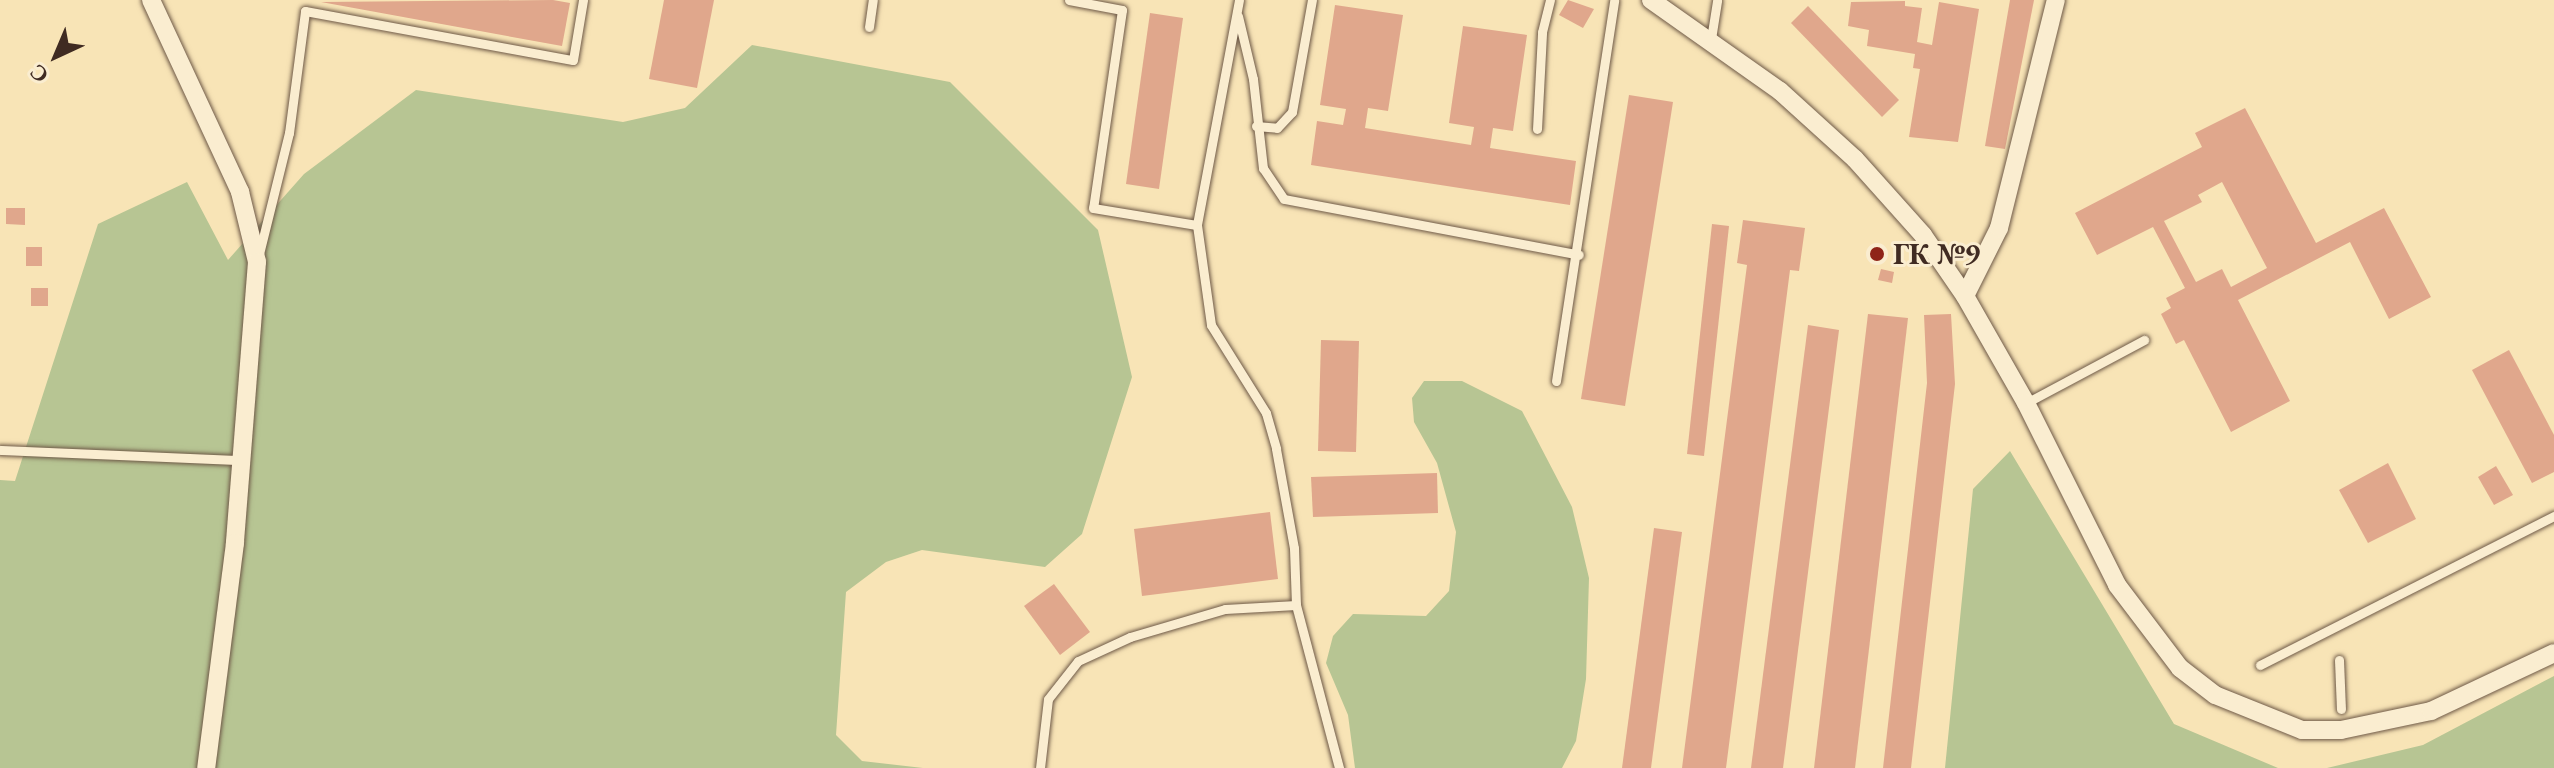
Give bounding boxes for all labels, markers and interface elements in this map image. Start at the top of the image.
north arrow [16,16,96,96]
text: С [23,58,55,89]
place label: ГК №9 [1893,236,1980,272]
marker: ГК №9 [1868,245,1886,263]

